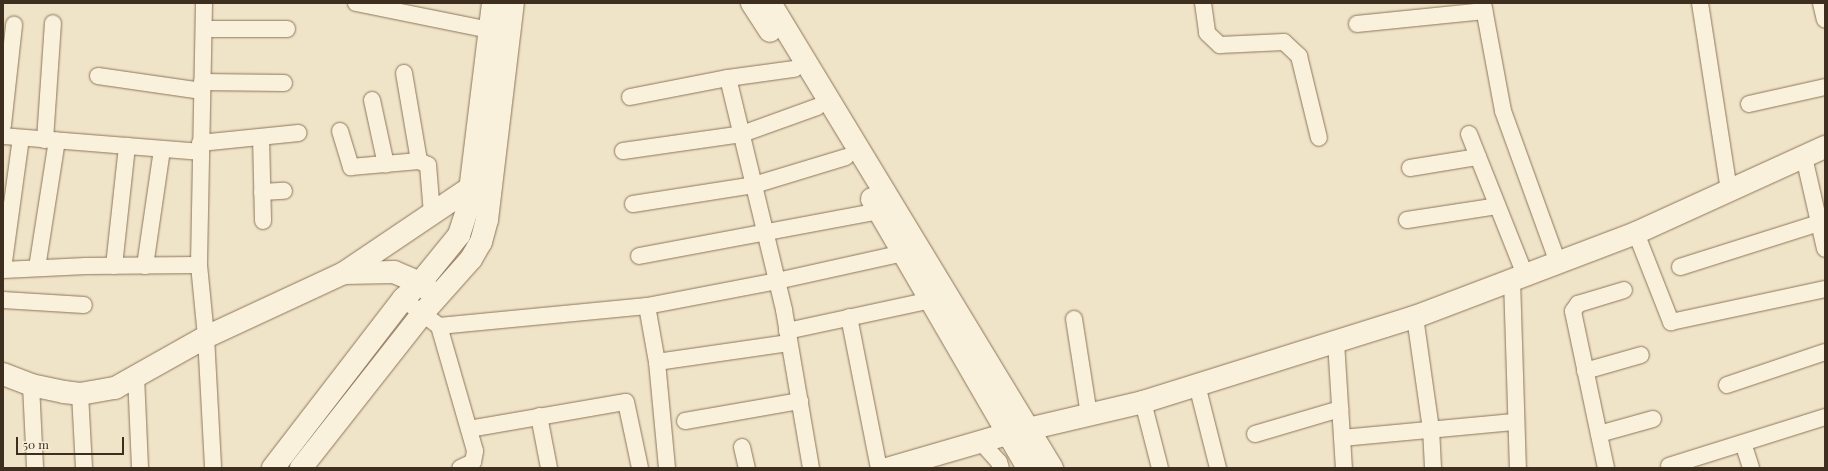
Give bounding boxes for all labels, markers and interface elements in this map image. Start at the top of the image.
scale bar [18,429,126,455]
text: 50 m [23,436,49,452]

